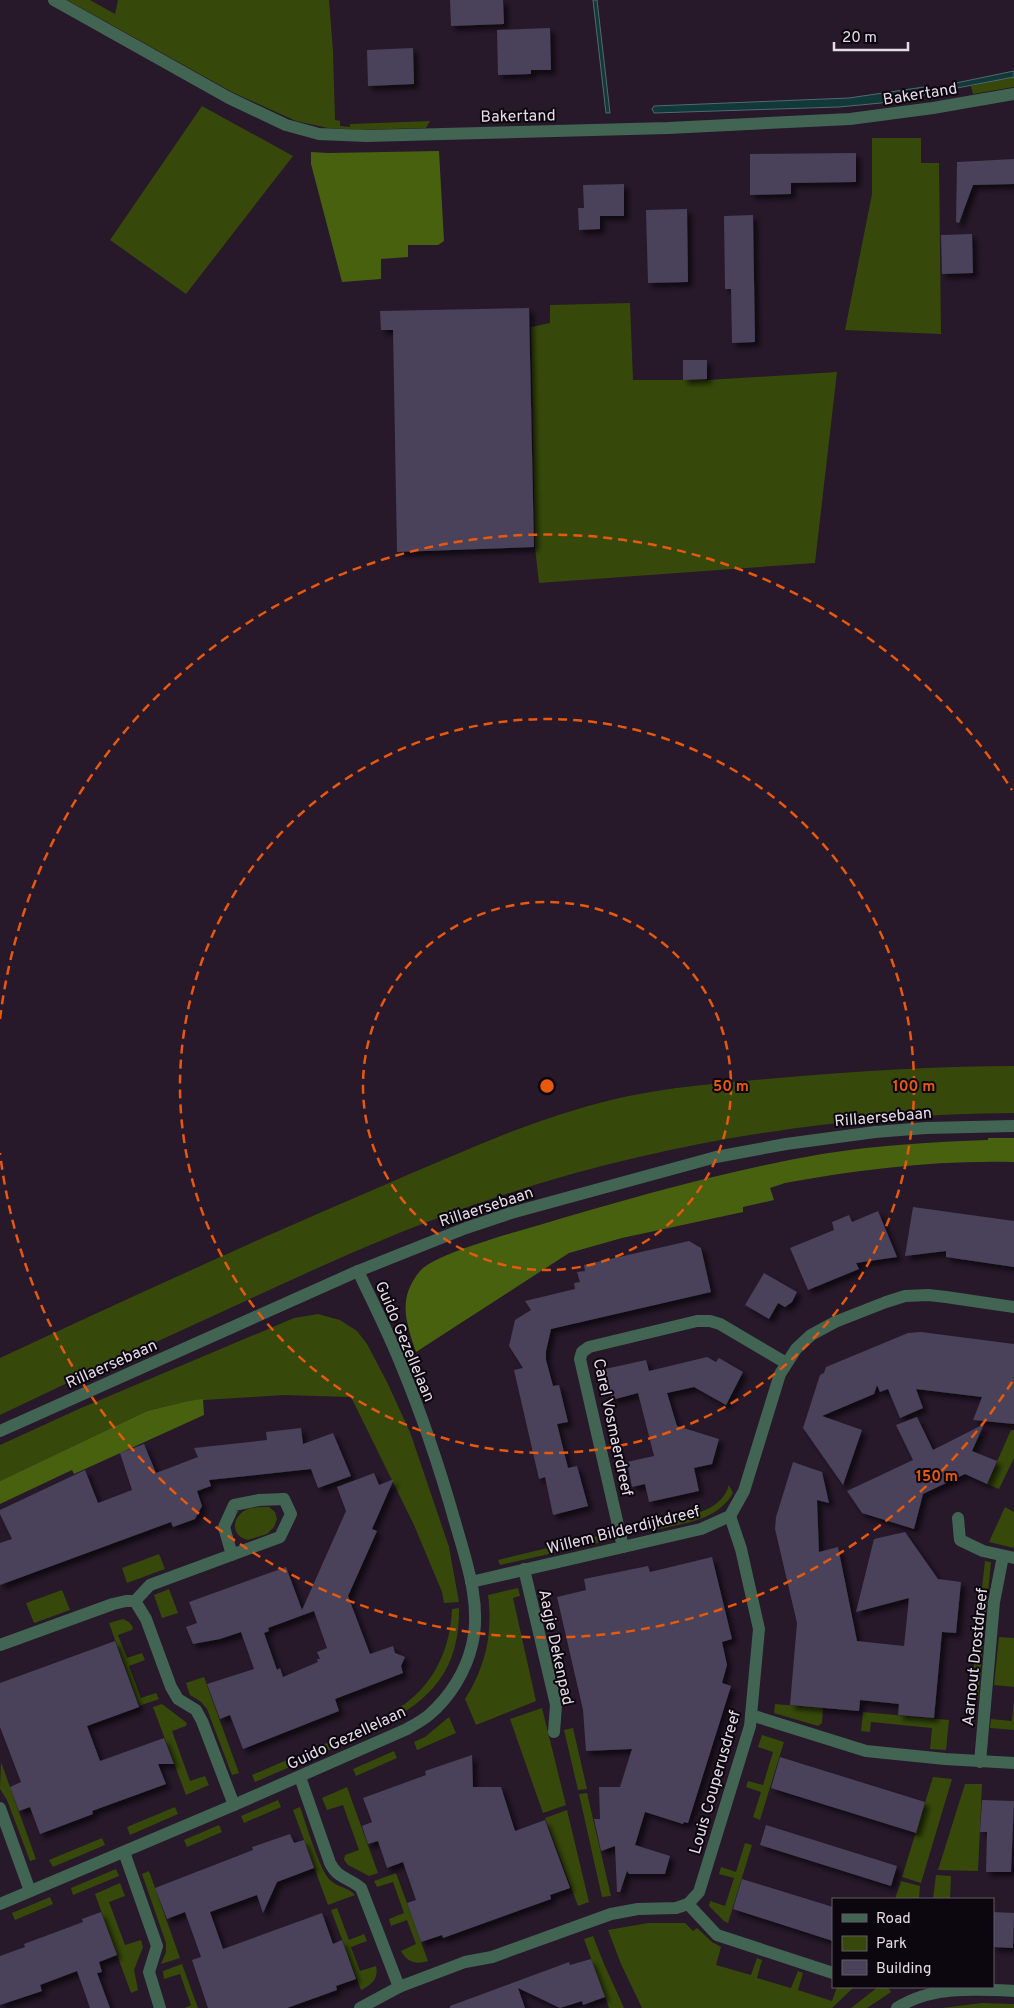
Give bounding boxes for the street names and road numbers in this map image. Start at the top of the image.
street label: Bakertand [882,79,959,111]
street label: Bakertand [480,106,556,128]
street label: Rillaersebaan [834,1104,933,1132]
street label: Rillaersebaan [437,1183,536,1233]
street label: Guido Gezellelaan [370,1278,439,1405]
street label: Rillaersebaan [63,1336,161,1394]
street label: Carel Vosmaerdreef [588,1357,637,1499]
street label: Willem Bilderdijkdreef [545,1502,703,1560]
street label: Aarnout Drostdreef [959,1587,993,1727]
street label: Aagje Dekenpad [533,1588,577,1707]
street label: Guido Gezellelaan [284,1702,410,1775]
street label: Louis Couperusdreef [686,1708,746,1857]

